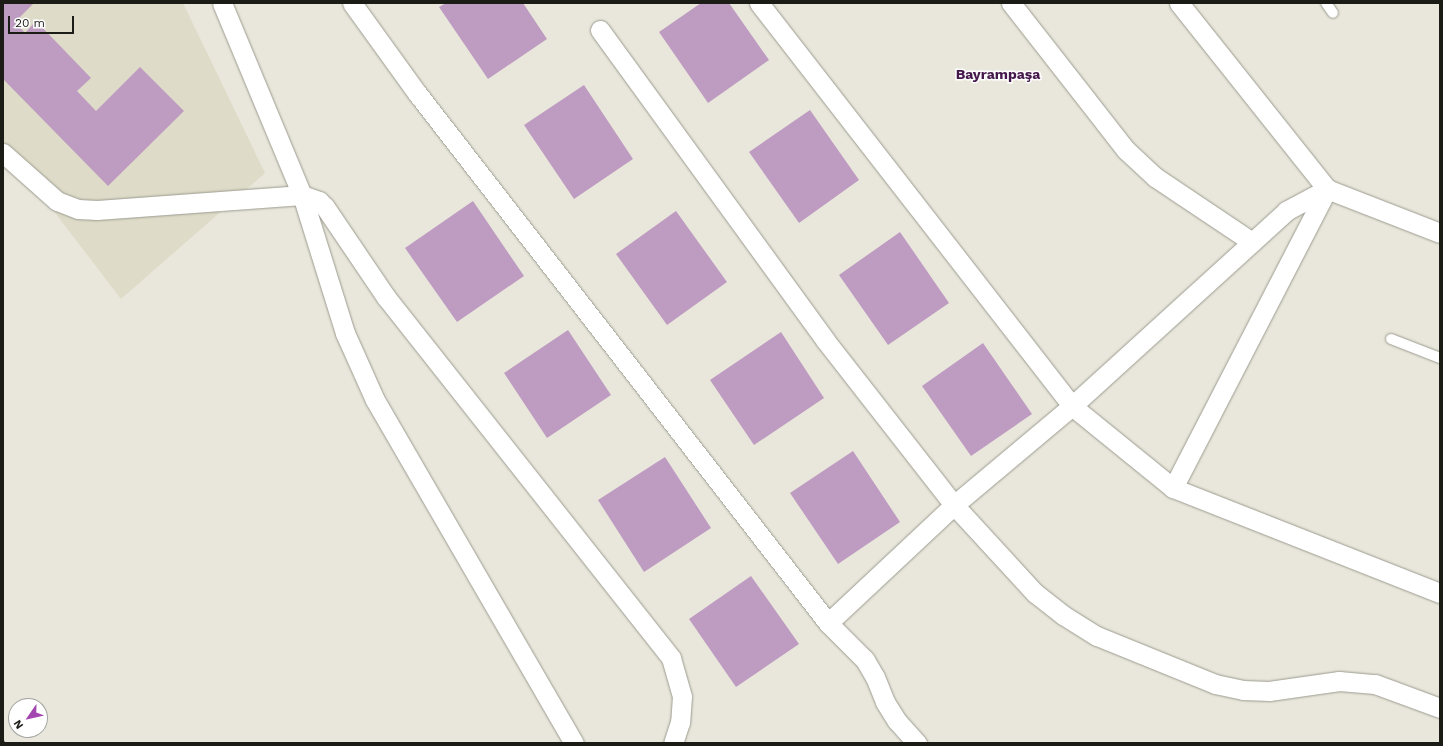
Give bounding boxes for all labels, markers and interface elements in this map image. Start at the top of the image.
scale bar [10,8,76,34]
text: 20 m [15,16,45,30]
district label: Bayrampaşa [956,66,1040,82]
north arrow [8,698,48,738]
text: N [11,717,26,731]

